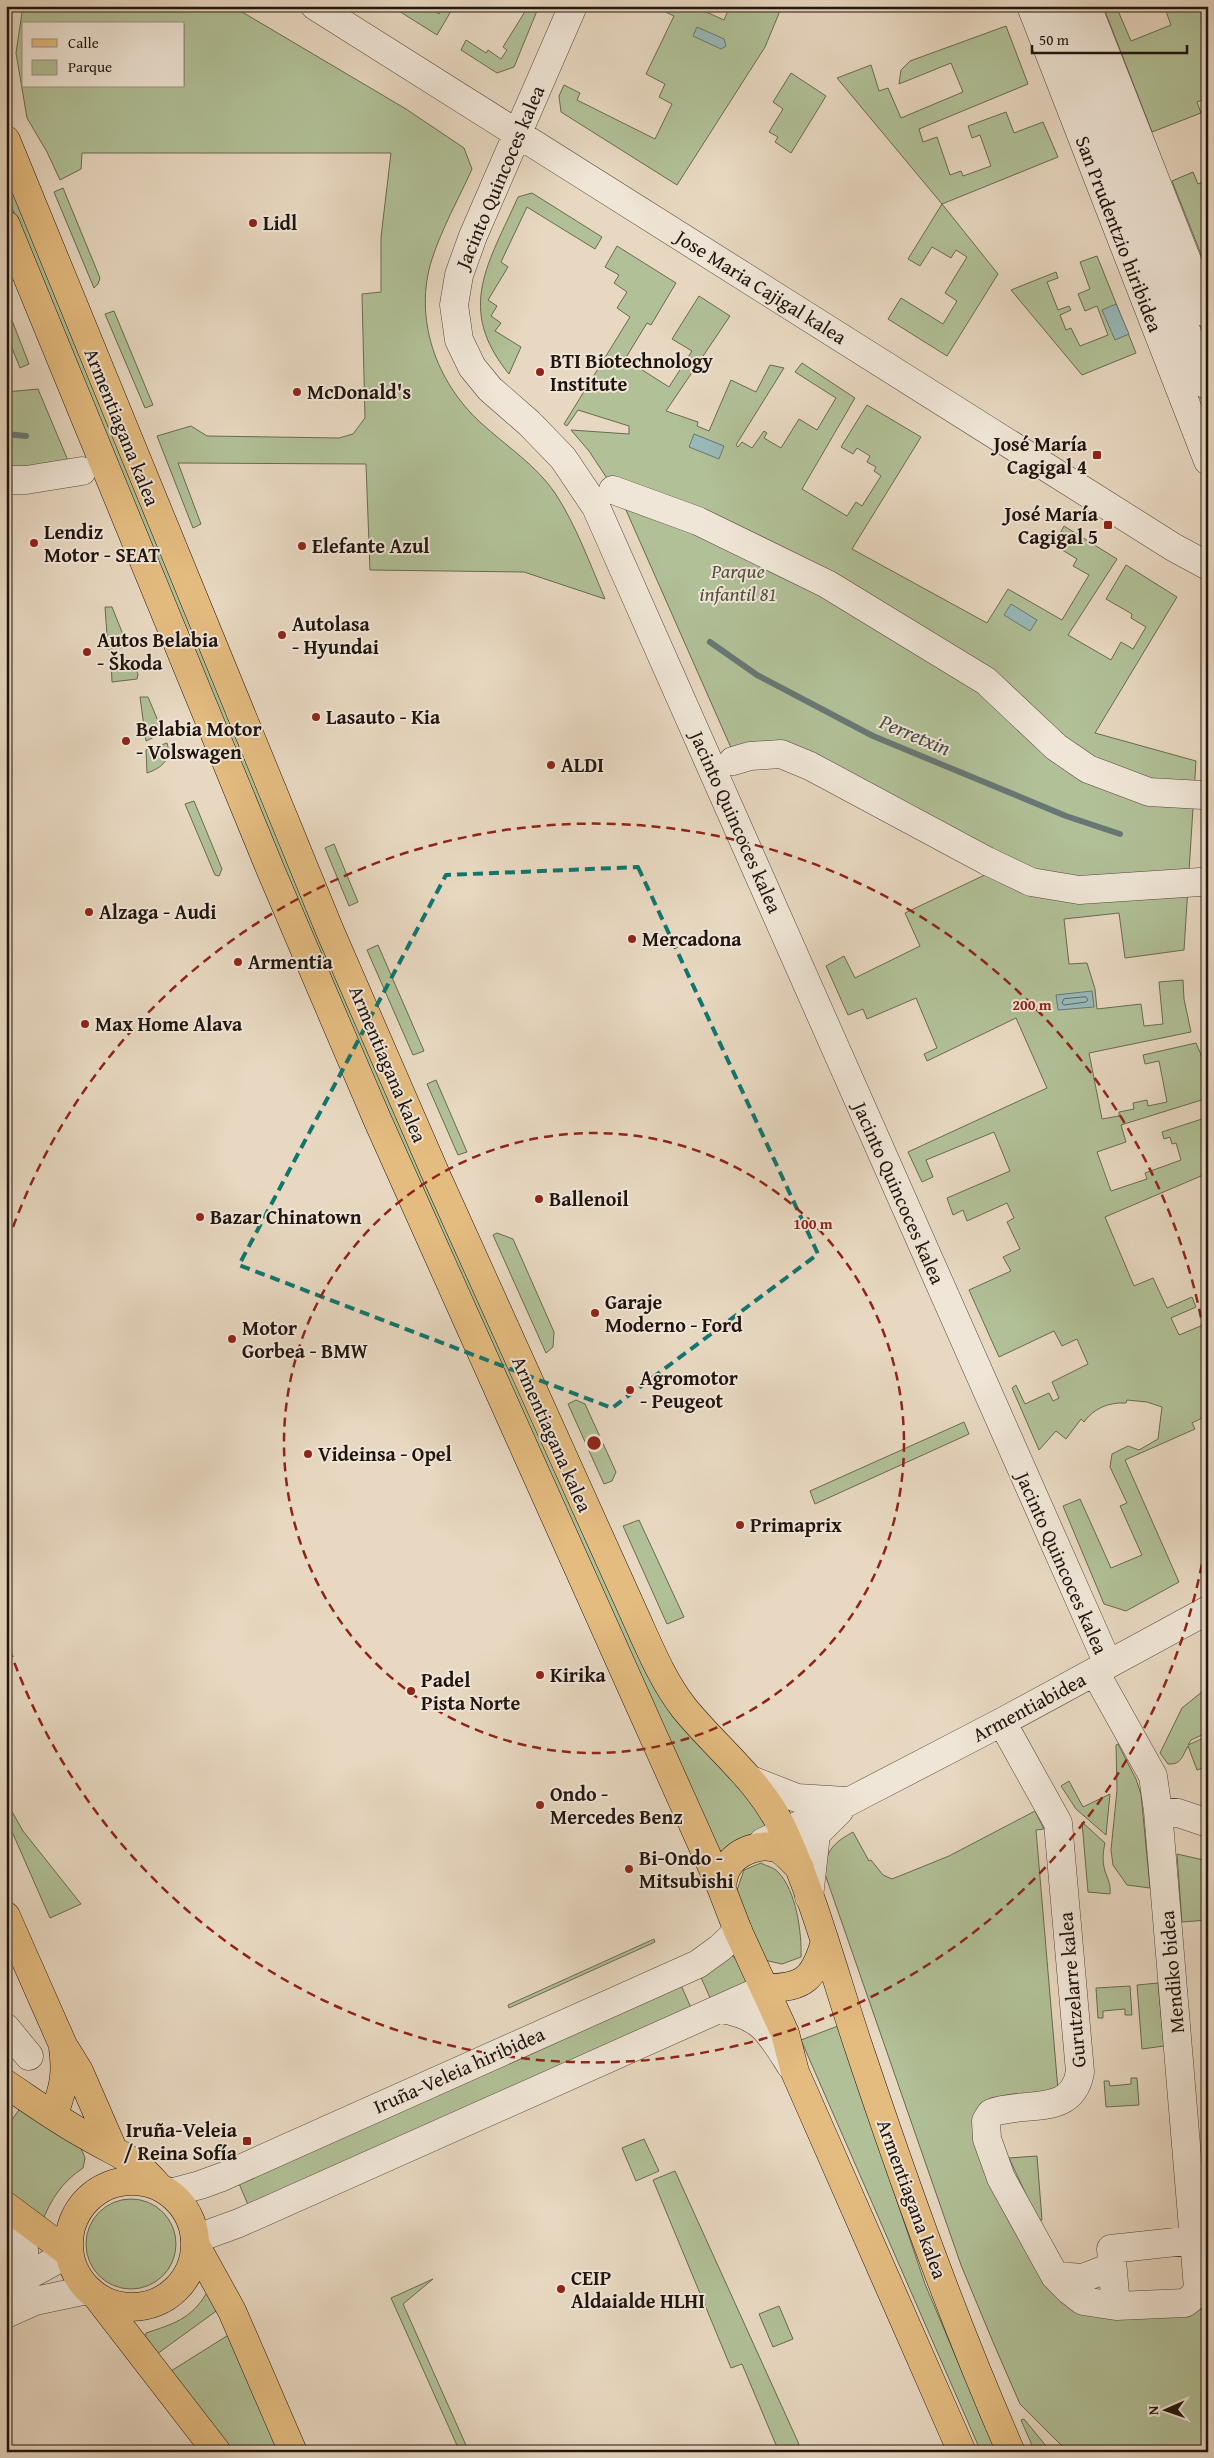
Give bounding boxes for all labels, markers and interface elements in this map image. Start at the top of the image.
legend [22,22,185,88]
scale bar [1032,22,1186,54]
text: 50 m [1039,29,1070,50]
text: Calle [68,32,99,53]
text: Parque [68,56,112,77]
street label: Jacinto Quincoces kalea [447,80,552,276]
street label: San Prudentzio hiribidea [1069,131,1170,337]
place label: Lidl [263,208,297,237]
marker: Lidl [247,217,259,229]
street label: Jose Maria Cajigal kalea [668,221,853,351]
street label: Armentiagana kalea [78,343,168,511]
place label: BTI Biotechnology Institute [550,346,713,398]
marker: BTI Biotechnology Institute [534,366,546,378]
place label: McDonald's [307,377,411,406]
marker: McDonald's [291,386,303,398]
place label: José María Cagigal 4 [991,429,1088,481]
marker: José María Cagigal 4 [1091,449,1103,461]
place label: José María Cagigal 5 [1002,499,1099,551]
place label: Lendiz Motor - SEAT [44,517,160,569]
marker: José María Cagigal 5 [1102,519,1114,531]
place label: Elefante Azul [312,531,430,560]
marker: Lendiz Motor - SEAT [28,537,40,549]
marker: Elefante Azul [296,540,308,552]
park label: Parque infantil 81 [699,556,777,608]
place label: Autolasa - Hyundai [292,609,379,661]
place label: Autos Belabia - Škoda [97,625,219,677]
marker: Autolasa - Hyundai [276,629,288,641]
marker: Autos Belabia - Škoda [81,646,93,658]
place label: Lasauto - Kia [326,702,441,731]
water label: Perretxin [874,705,956,763]
marker: Lasauto - Kia [310,711,322,723]
place label: Belabia Motor - Volswagen [136,714,262,766]
street label: Jacinto Quincoces kalea [682,723,790,918]
marker: Belabia Motor - Volswagen [120,735,132,747]
place label: ALDI [561,750,604,779]
marker: ALDI [545,759,557,771]
place label: Alzaga - Audi [99,897,217,926]
marker: Alzaga - Audi [83,906,95,918]
place label: Mercadona [642,924,742,953]
marker: Mercadona [626,933,638,945]
place label: Armentia [248,947,334,976]
marker: Armentia [232,956,244,968]
street label: Armentiagana kalea [342,981,435,1147]
text: 200 m [1012,994,1052,1015]
place label: Max Home Alava [95,1009,243,1038]
marker: Max Home Alava [79,1018,91,1030]
street label: Jacinto Quincoces kalea [845,1094,953,1289]
place label: Ballenoil [549,1184,629,1213]
marker: Ballenoil [533,1193,545,1205]
place label: Bazar Chinatown [210,1202,362,1231]
marker: Bazar Chinatown [194,1211,206,1223]
text: 100 m [793,1213,833,1234]
place label: Garaje Moderno - Ford [605,1287,743,1339]
marker: Garaje Moderno - Ford [589,1307,601,1319]
place label: Motor Gorbea - BMW [242,1313,369,1365]
marker: Motor Gorbea - BMW [226,1333,238,1345]
street label: Armentiagana kalea [505,1351,600,1517]
place label: Agromotor - Peugeot [640,1363,738,1415]
marker: Agromotor - Peugeot [624,1384,636,1396]
centre of rings [585,1434,603,1452]
place label: Videinsa - Opel [318,1439,452,1468]
marker: Videinsa - Opel [302,1448,314,1460]
street label: Jacinto Quincoces kalea [1008,1464,1116,1659]
place label: Primaprix [750,1510,842,1539]
marker: Primaprix [734,1519,746,1531]
place label: Kirika [550,1660,607,1689]
street label: Armentiabidea [967,1664,1091,1749]
place label: Padel Pista Norte [421,1665,520,1717]
marker: Kirika [534,1669,546,1681]
marker: Padel Pista Norte [405,1685,417,1697]
place label: Ondo - Mercedes Benz [550,1779,683,1831]
marker: Ondo - Mercedes Benz [534,1799,546,1811]
place label: Bi-Ondo - Mitsubishi [639,1843,734,1895]
marker: Bi-Ondo - Mitsubishi [623,1863,635,1875]
street label: Mendiko bidea [1152,1909,1191,2035]
street label: Gurutzelarre kalea [1050,1911,1093,2069]
street label: Iruña-Veleia hiribidea [369,2019,550,2120]
place label: Iruña-Veleia / Reina Sofía [124,2115,238,2167]
street label: Armentiagana kalea [870,2115,955,2283]
marker: Iruña-Veleia / Reina Sofía [241,2135,253,2147]
place label: CEIP Aldaialde HLHI [571,2263,705,2315]
marker: CEIP Aldaialde HLHI [555,2283,567,2295]
north arrow [1142,2386,1192,2436]
text: N [1143,2405,1163,2415]

